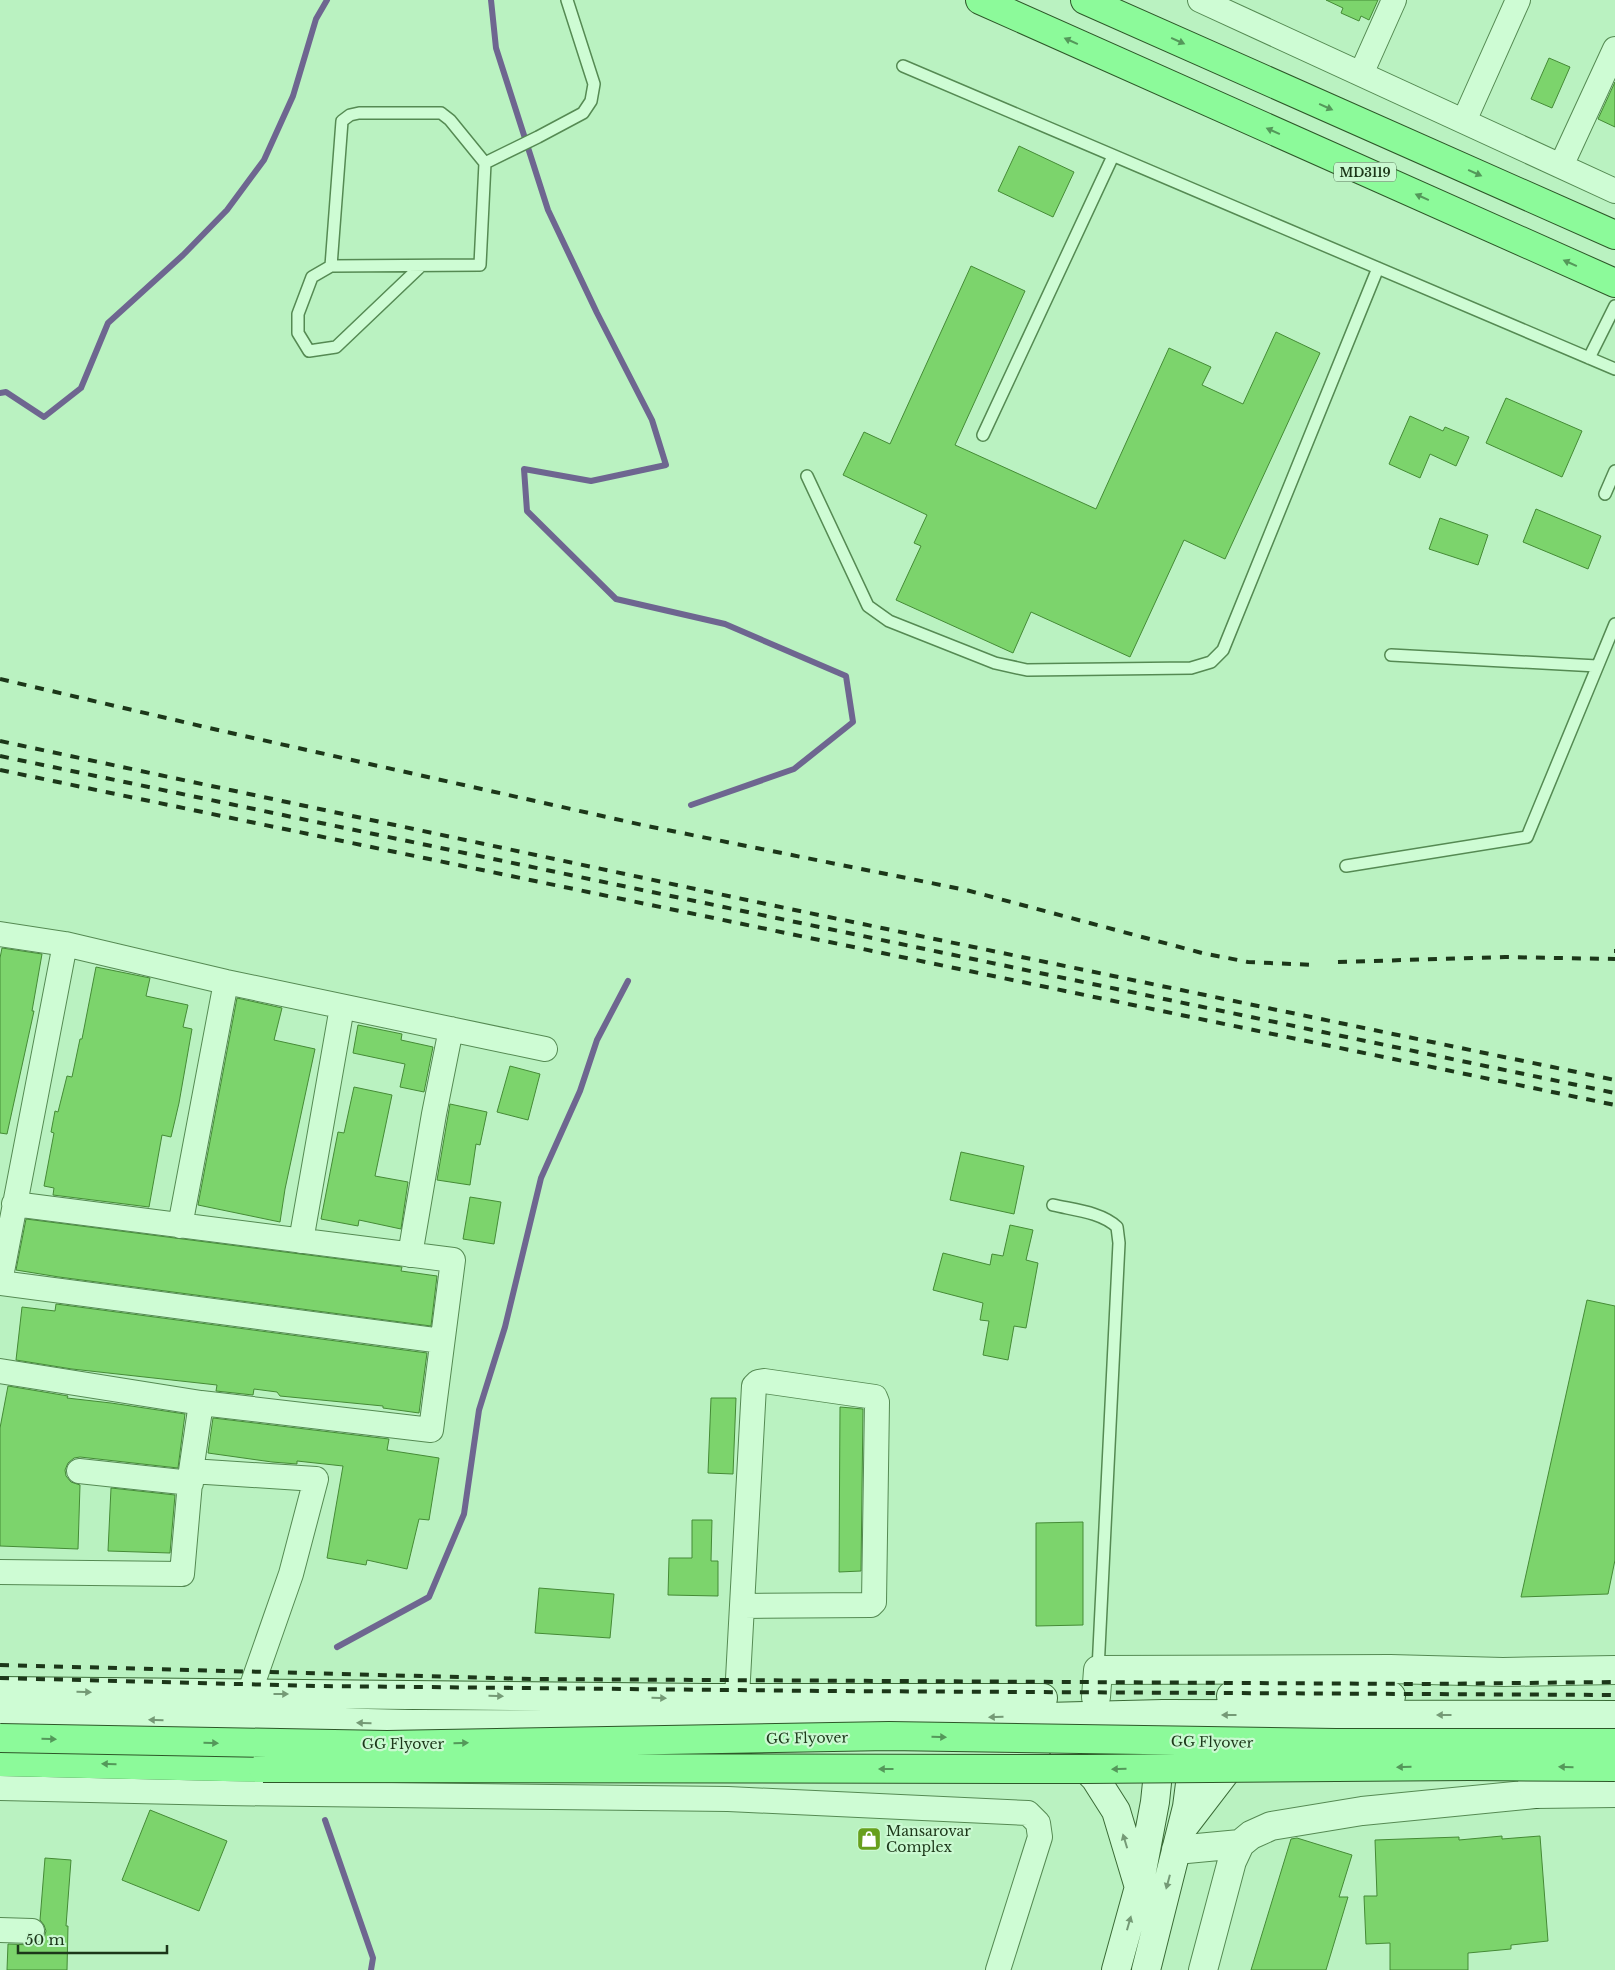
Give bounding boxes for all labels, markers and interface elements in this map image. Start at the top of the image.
one-way arrow [1064,37,1078,45]
one-way arrow [1171,38,1185,46]
one-way arrow [1319,104,1333,112]
one-way arrow [1266,127,1280,135]
road number: MD3119 [1334,162,1396,182]
one-way arrow [1468,169,1482,177]
one-way arrow [1415,192,1429,200]
one-way arrow [1563,258,1577,266]
one-way arrow [76,1688,92,1696]
one-way arrow [273,1690,289,1698]
one-way arrow [488,1692,504,1700]
one-way arrow [651,1694,667,1702]
one-way arrow [1221,1711,1237,1719]
one-way arrow [1436,1711,1452,1719]
one-way arrow [988,1714,1004,1722]
one-way arrow [148,1716,164,1724]
one-way arrow [356,1718,372,1726]
street label: GG Flyover [766,1728,849,1748]
street label: GG Flyover [1171,1732,1254,1752]
one-way arrow [931,1733,947,1741]
street label: GG Flyover [362,1735,444,1753]
one-way arrow [41,1736,57,1744]
one-way arrow [203,1739,219,1747]
one-way arrow [453,1739,469,1747]
one-way arrow [101,1760,117,1768]
one-way arrow [1396,1763,1412,1771]
one-way arrow [1558,1763,1574,1771]
one-way arrow [878,1765,894,1773]
one-way arrow [1111,1765,1127,1773]
place label: Mansarovar Complex [886,1822,971,1856]
shop icon: Mansarovar Complex [856,1826,882,1852]
one-way arrow [1121,1833,1129,1848]
one-way arrow [1163,1875,1171,1890]
one-way arrow [1125,1915,1133,1931]
scale bar [18,1922,166,1954]
text: 50 m [25,1930,65,1949]

